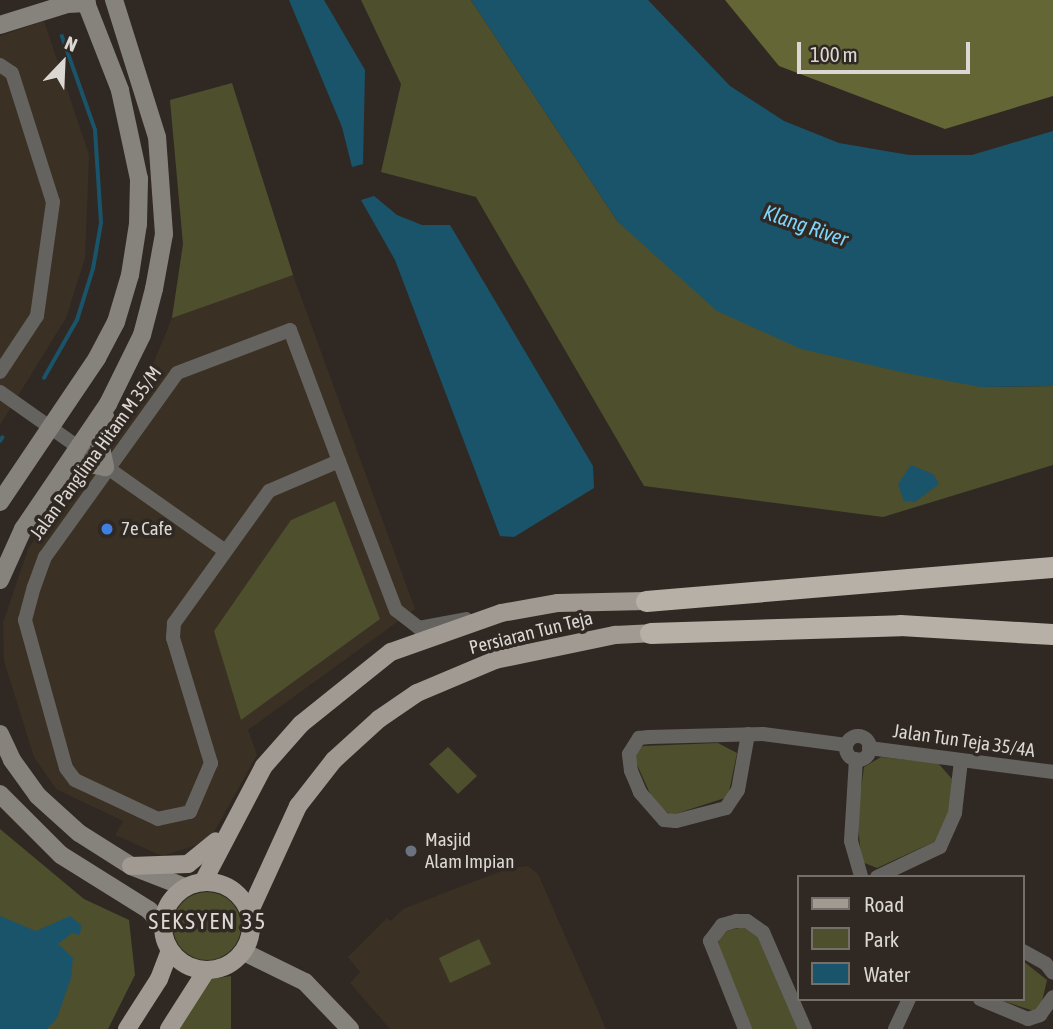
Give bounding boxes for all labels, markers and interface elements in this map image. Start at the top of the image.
north arrow [28,28,98,98]
scale bar [801,28,974,72]
text: N [62,31,81,56]
text: 100 m [810,42,858,66]
water label: Klang River [760,199,852,251]
street label: Jalan Panglima Hitam M 35/M [25,362,167,544]
place label: 7e Cafe [121,518,172,540]
marker: 7e Cafe [99,521,115,537]
street label: Persiaran Tun Teja [467,607,595,659]
street label: Jalan Tun Teja 35/4A [892,720,1036,762]
place label: Masjid Alam Impian [425,829,514,873]
marker: Masjid Alam Impian [403,843,419,859]
legend [797,875,1025,1001]
text: Road [864,892,904,916]
district label: SEKSYEN 35 [150,907,266,935]
text: Park [864,927,899,951]
text: Water [864,962,910,986]

